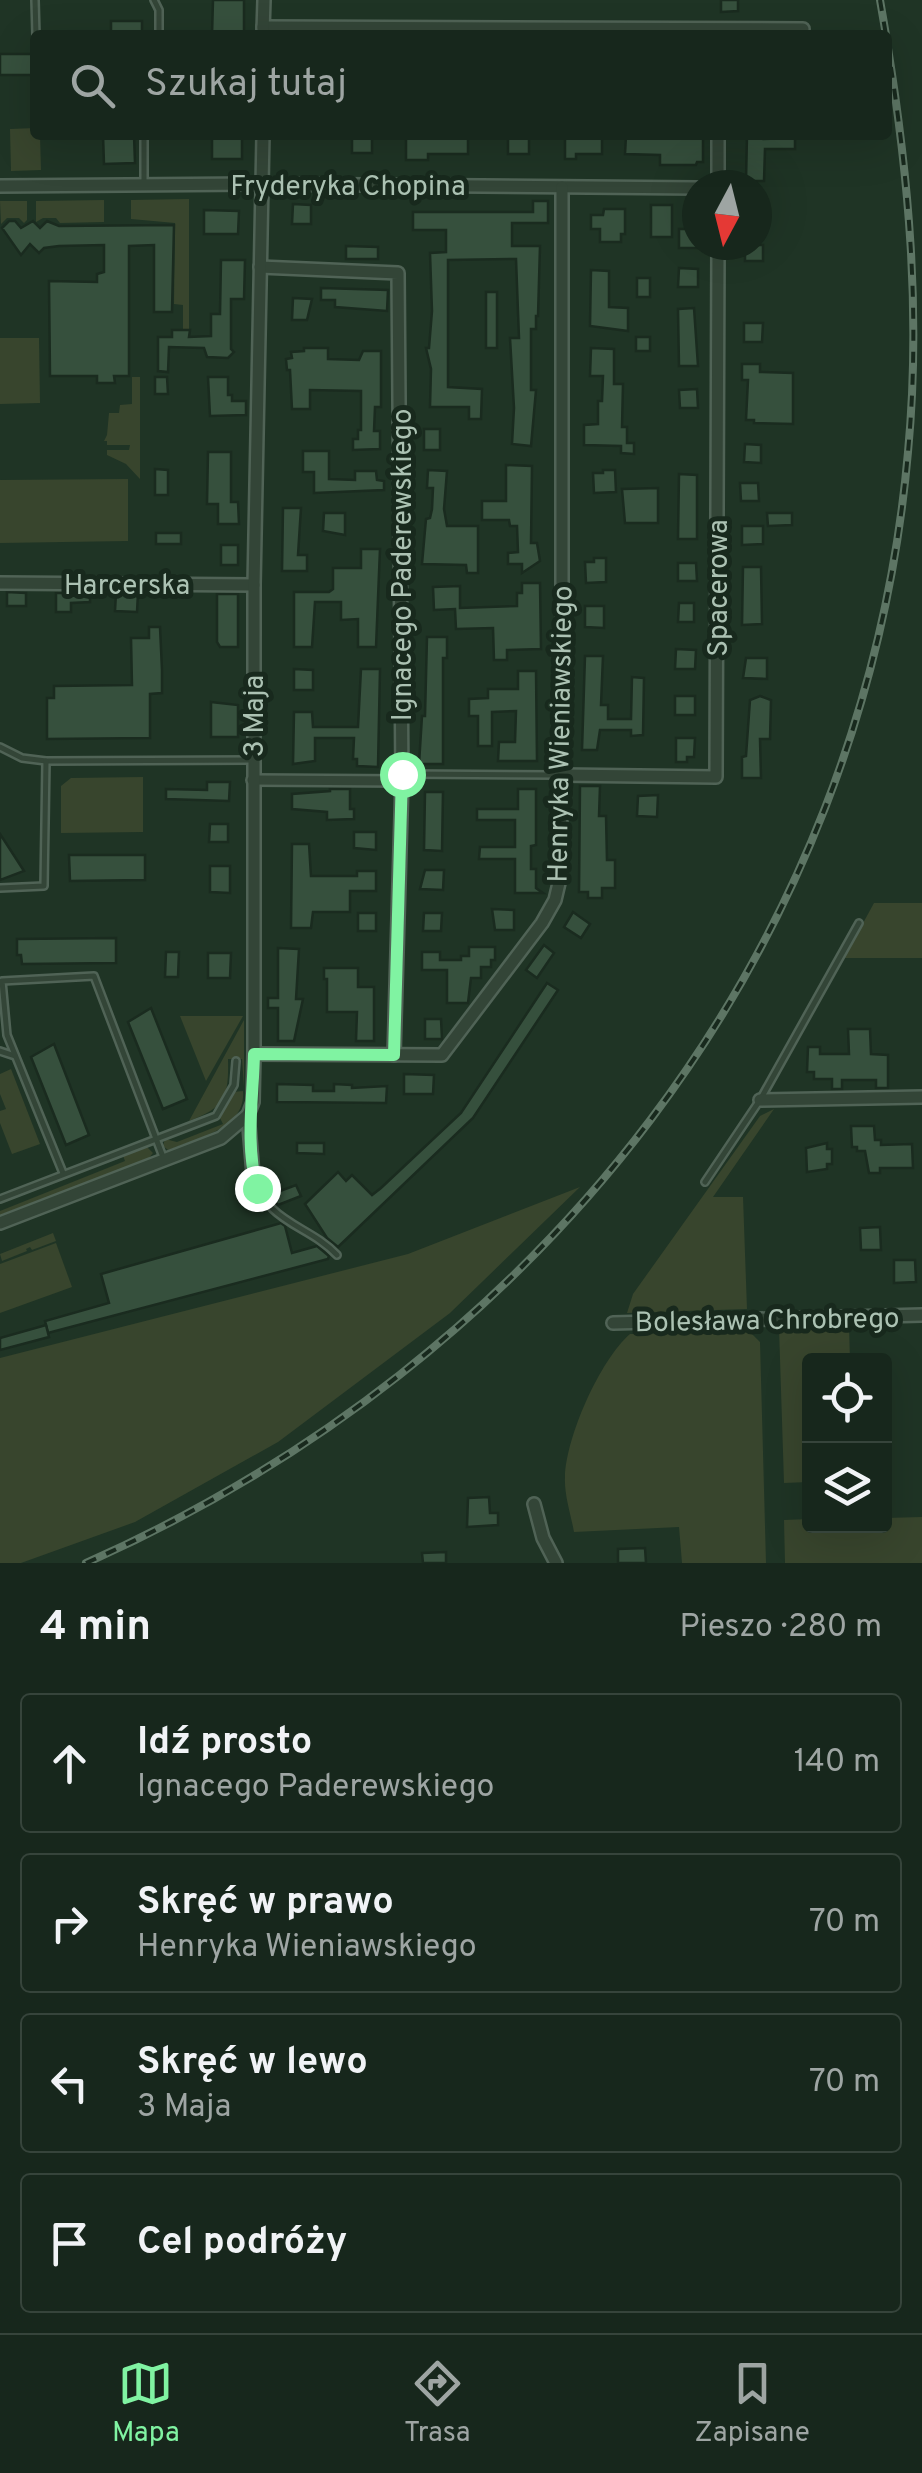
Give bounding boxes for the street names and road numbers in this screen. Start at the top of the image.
street label: Fryderyka Chopina [230,170,466,206]
street label: Ignacego Paderewskiego [386,409,422,721]
street label: Spacerowa [702,519,738,657]
street label: Harcerska [64,569,190,605]
street label: Henryka Wieniawskiego [541,585,583,883]
street label: 3 Maja [238,675,274,757]
street label: Bolesława Chrobrego [634,1302,900,1342]

